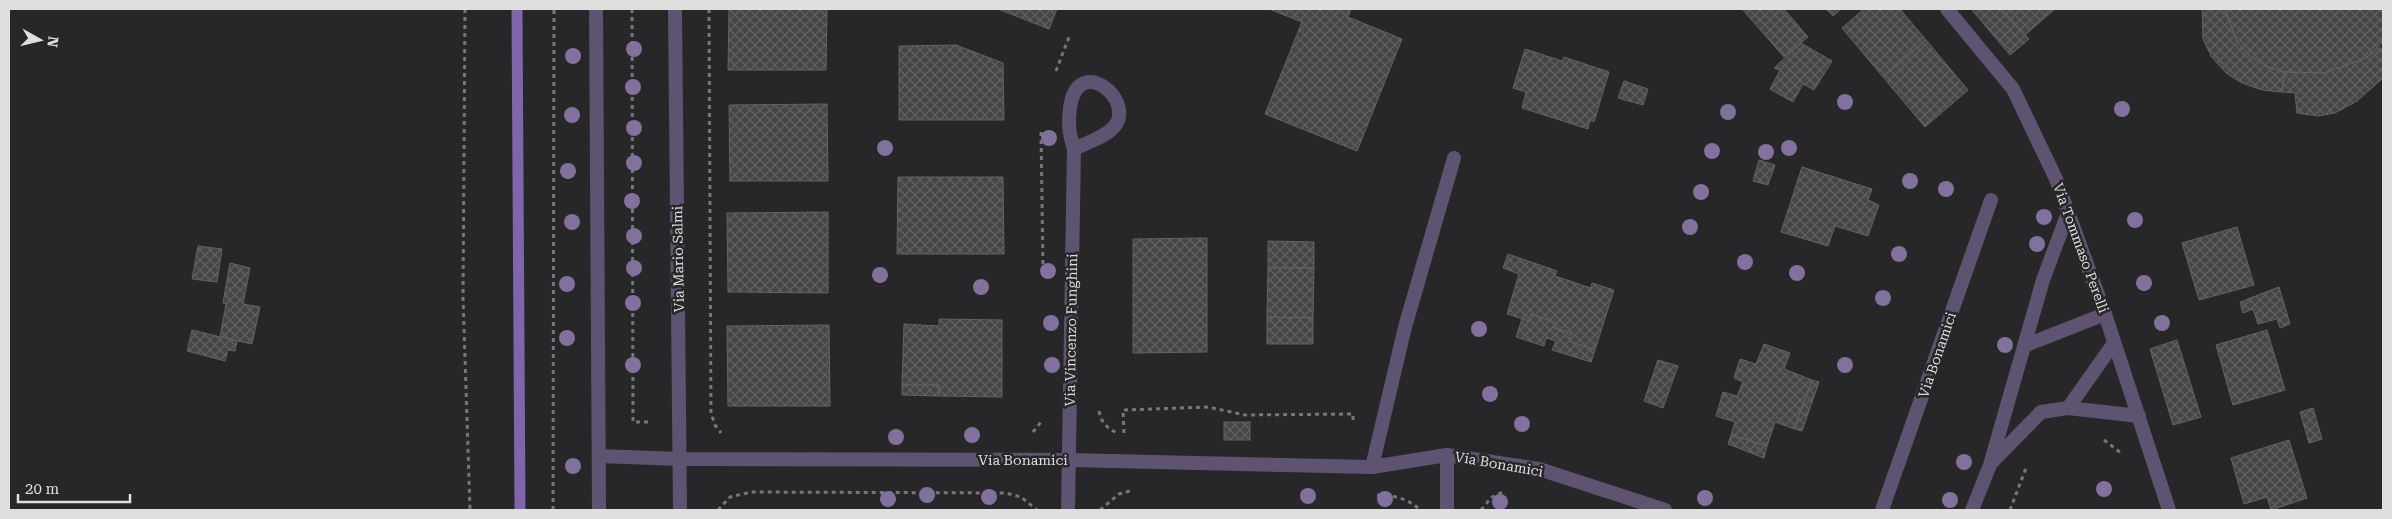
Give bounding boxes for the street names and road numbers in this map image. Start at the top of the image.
street label: Via Tommaso Perelli [2050,181,2112,316]
street label: Via Mario Salmi [669,205,687,312]
street label: Via Vincenzo Funghini [1062,253,1080,407]
street label: Via Bonamici [1915,310,1959,400]
street label: Via Bonamici [1454,448,1545,480]
street label: Via Bonamici [978,452,1068,468]

